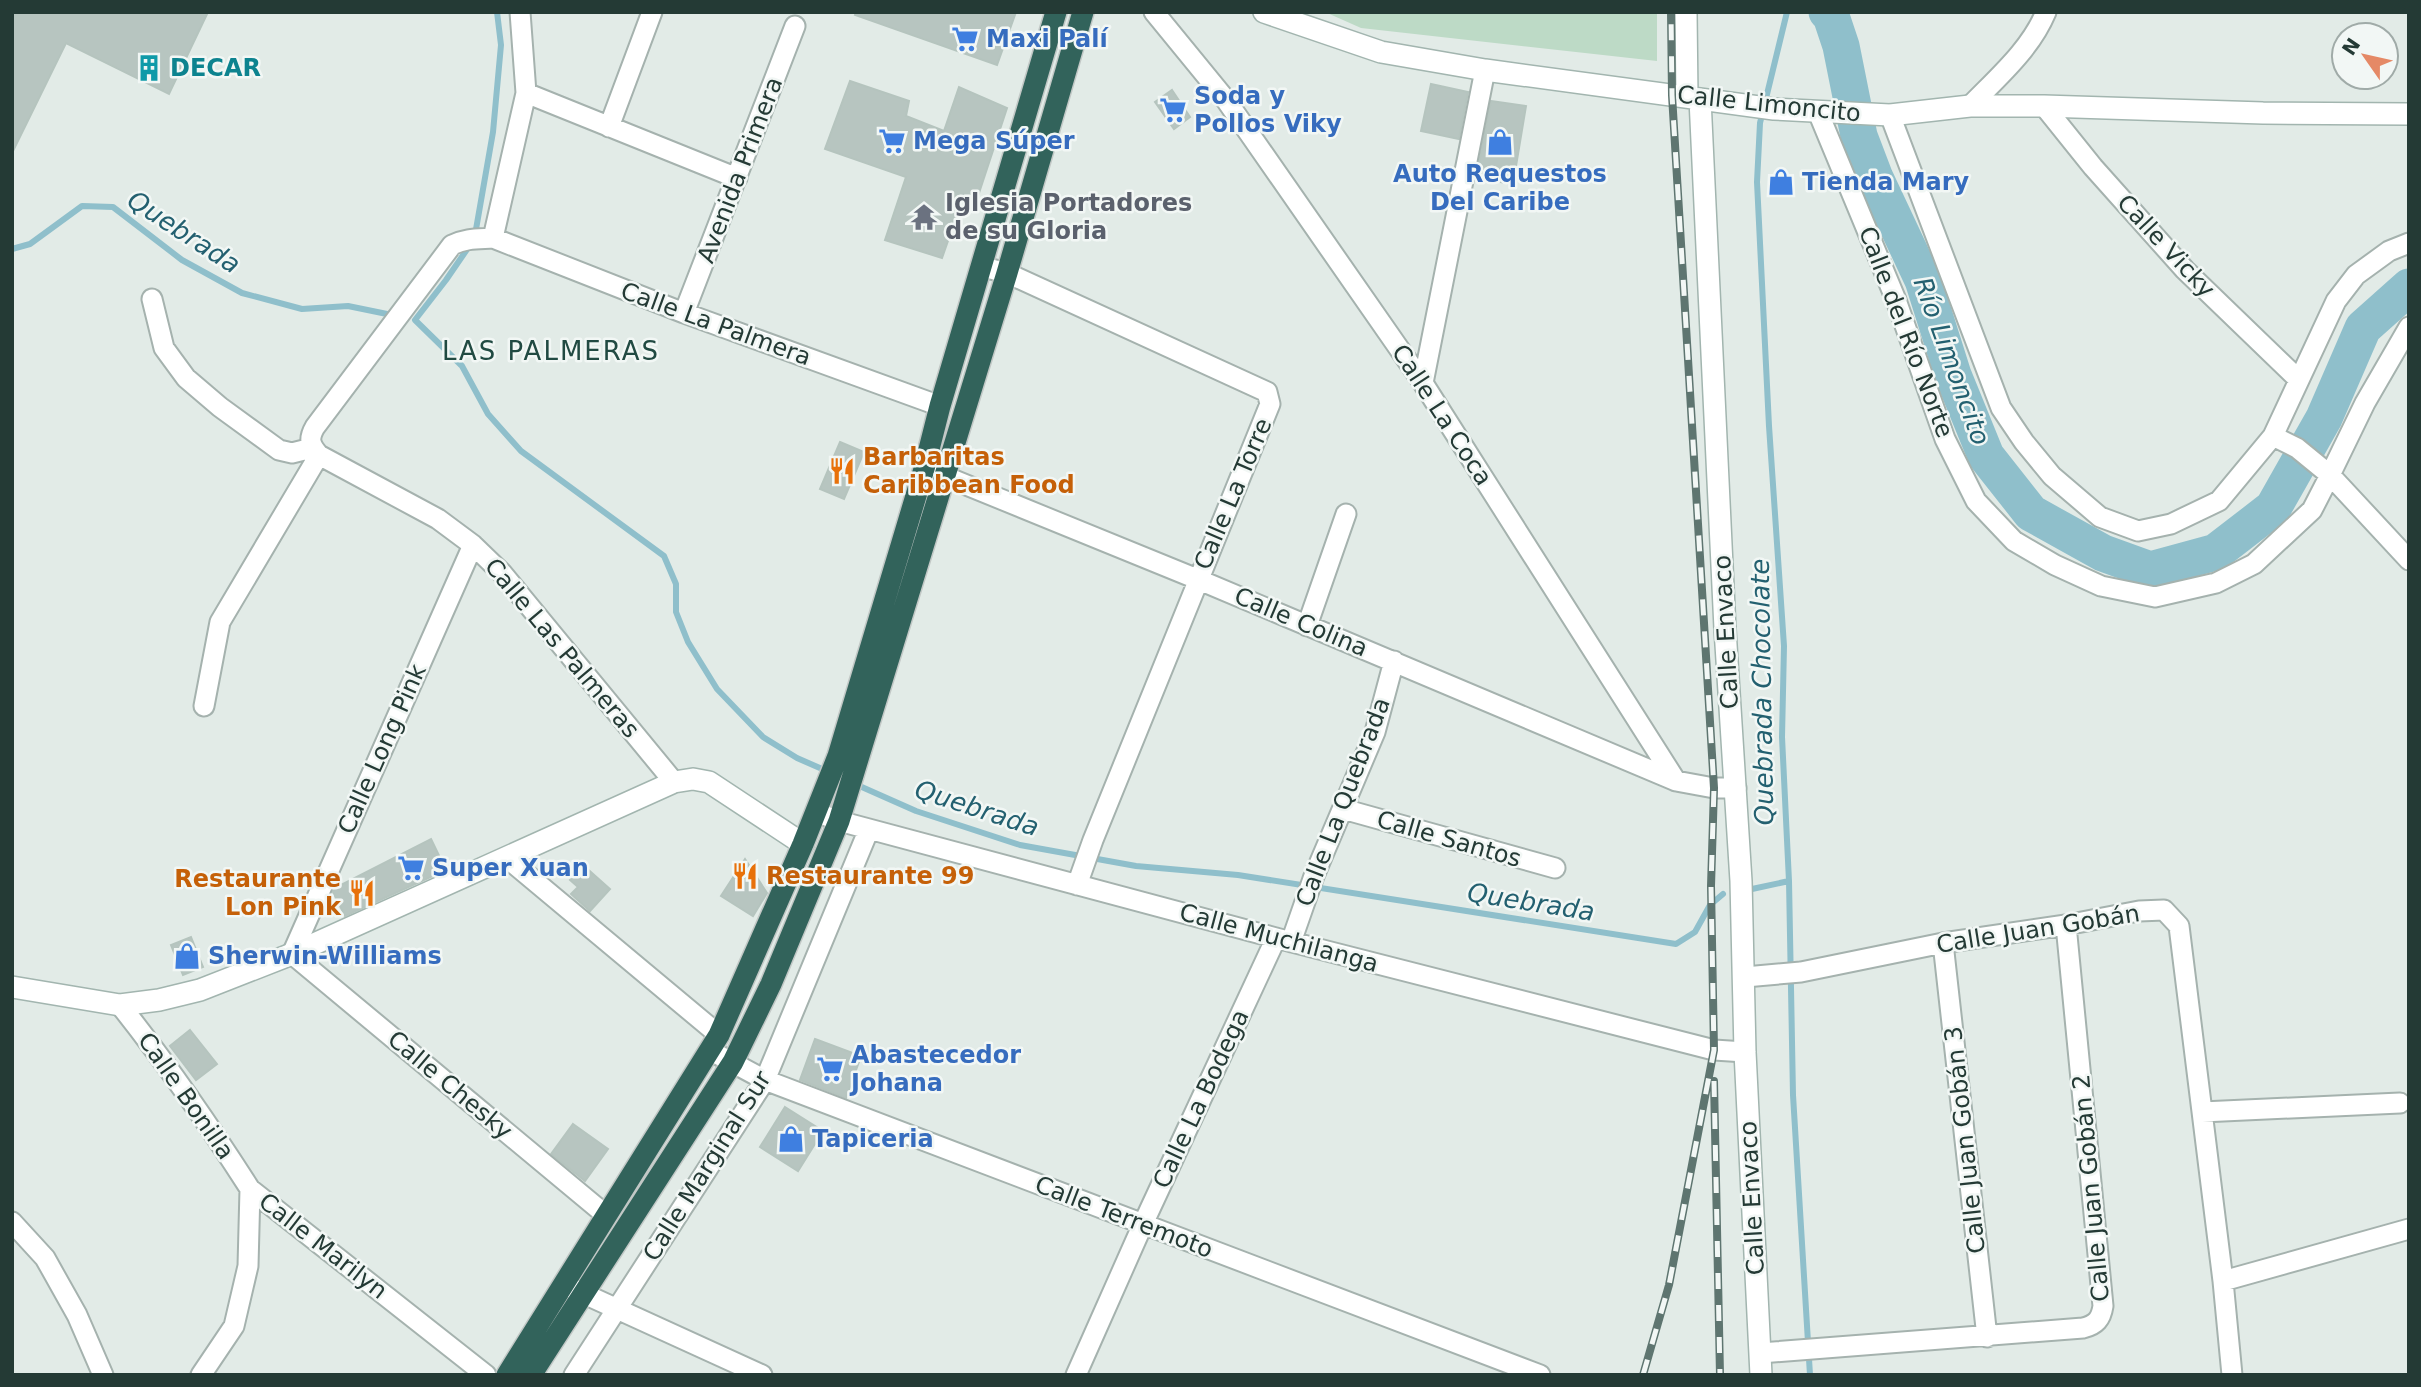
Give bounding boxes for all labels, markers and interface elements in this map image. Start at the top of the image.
north arrow [2330,21,2400,91]
supermarket icon: Maxi Palí [950,24,980,54]
place label: Maxi Palí [986,25,1110,53]
text: N [2337,34,2364,59]
building icon: DECAR [134,53,164,83]
place label: DECAR [170,54,261,82]
street label: Avenida Primera [692,73,788,267]
street label: Calle Limoncito [1676,80,1862,128]
place label: Soda y Pollos Viky [1194,82,1342,138]
supermarket icon: Soda y Pollos Viky [1158,95,1188,125]
supermarket icon: Mega Súper [877,126,907,156]
place label: Mega Súper [913,127,1075,155]
shop icon: Auto Requestos Del Caribe [1485,127,1515,157]
place label: Auto Requestos Del Caribe [1393,160,1607,216]
shop icon: Tienda Mary [1766,167,1796,197]
place label: Tienda Mary [1802,168,1970,196]
water label: Quebrada [122,184,246,280]
place label: Iglesia Portadores de su Gloria [945,189,1192,245]
street label: Calle Vicky [2111,189,2221,303]
temple icon: Iglesia Portadores de su Gloria [909,202,939,232]
street label: Calle del Río Norte [1853,223,1959,441]
water label: Río Limoncito [1908,273,1996,449]
street label: Calle La Palmera [617,277,815,371]
district label: LAS PALMERAS [442,336,660,366]
street label: Calle La Coca [1386,339,1498,491]
street label: Calle La Torre [1189,414,1277,574]
place label: Barbaritas Caribbean Food [863,443,1075,499]
restaurant icon: Barbaritas Caribbean Food [827,456,857,486]
street label: Calle Las Palmeras [479,553,645,743]
street label: Calle Envaco [1708,554,1744,710]
water label: Quebrada Chocolate [1745,558,1779,826]
street label: Calle Colina [1230,581,1372,663]
street label: Calle Long Pink [332,660,432,838]
street label: Calle La Quebrada [1290,694,1396,910]
water label: Quebrada [911,774,1043,842]
street label: Calle Santos [1374,805,1524,873]
supermarket icon: Super Xuan [396,853,426,883]
place label: Super Xuan [432,854,589,882]
restaurant icon: Restaurante 99 [730,861,760,891]
place label: Restaurante 99 [766,862,974,890]
place label: Restaurante Lon Pink [174,865,342,921]
water label: Quebrada [1465,877,1597,927]
restaurant icon: Restaurante Lon Pink [347,878,377,908]
street label: Calle Muchilanga [1177,898,1381,978]
street label: Calle Juan Gobán [1934,899,2142,959]
shop icon: Sherwin-Williams [172,941,202,971]
place label: Sherwin-Williams [208,942,442,970]
street label: Calle La Bodega [1147,1005,1255,1193]
street label: Calle Chesky [382,1025,518,1145]
street label: Calle Juan Gobán 3 [1939,1025,1991,1255]
street label: Calle Bonilla [132,1027,240,1165]
place label: Abastecedor Johana [849,1041,1021,1097]
supermarket icon: Abastecedor Johana [815,1054,845,1084]
street label: Calle Marginal Sur [637,1066,777,1266]
street label: Calle Juan Gobán 2 [2067,1073,2115,1303]
street label: Calle Envaco [1734,1120,1770,1276]
shop icon: Tapiceria [776,1124,806,1154]
place label: Tapiceria [812,1125,934,1153]
street label: Calle Terremoto [1031,1170,1217,1264]
street label: Calle Marilyn [253,1187,393,1305]

